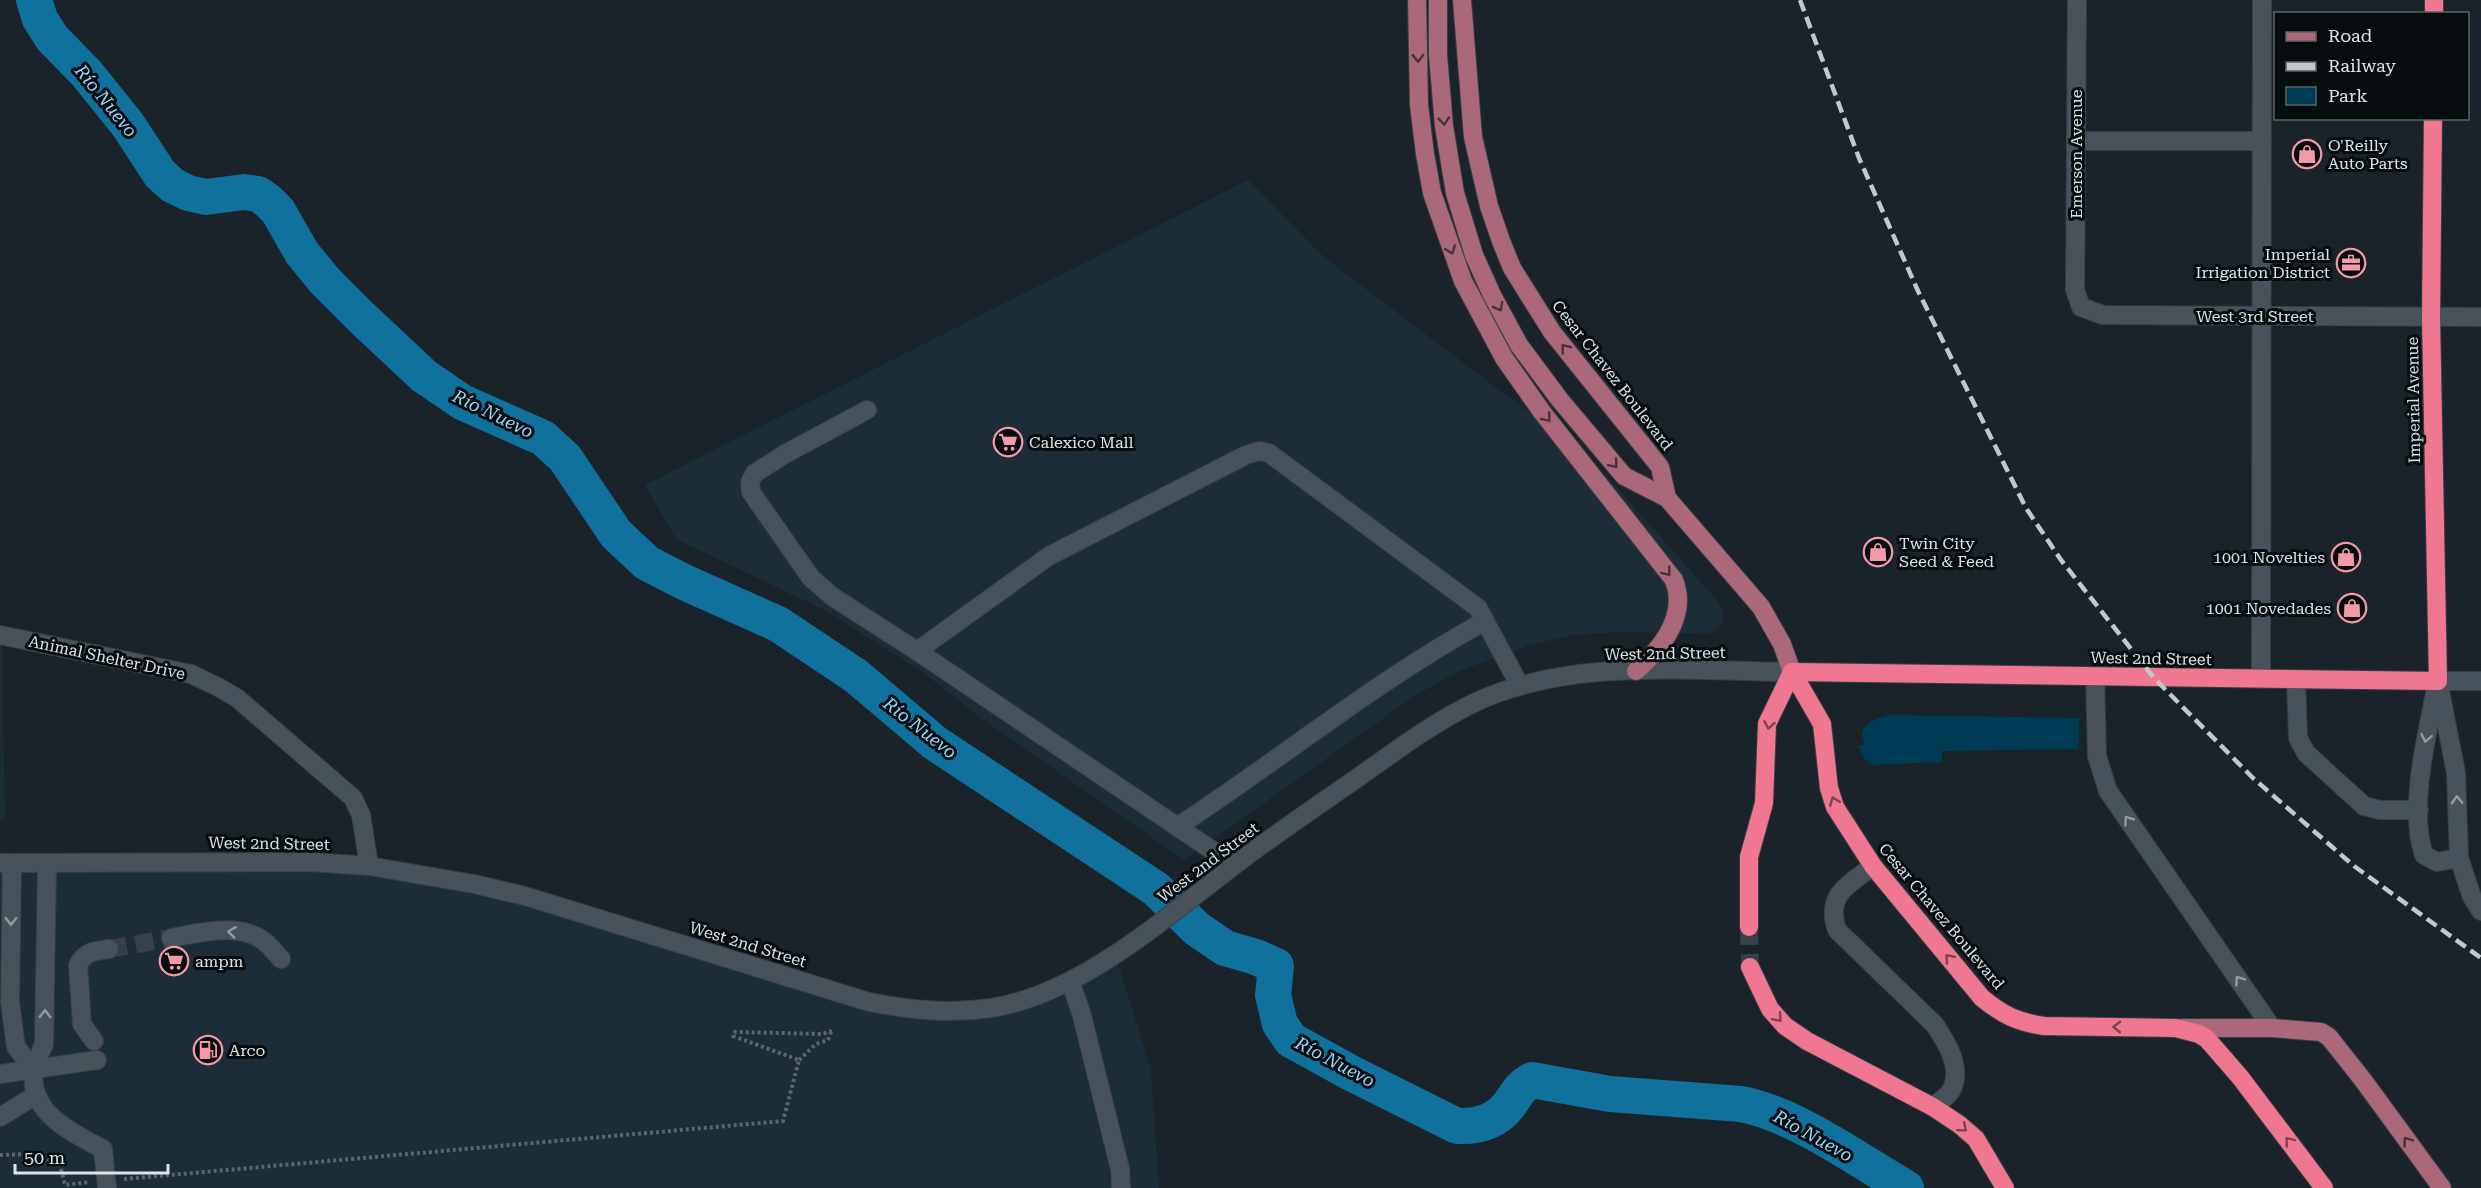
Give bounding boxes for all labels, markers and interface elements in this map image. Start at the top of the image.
legend [2274,12,2469,120]
text: Road [2328,25,2373,46]
one-way arrow [1412,54,1425,63]
text: Railway [2328,55,2396,76]
water label: Río Nuevo [70,60,142,141]
text: Park [2328,85,2368,106]
street label: Emerson Avenue [2067,89,2086,219]
one-way arrow [1437,117,1450,126]
place label: O'Reilly Auto Parts [2328,136,2408,173]
shop icon: O'Reilly Auto Parts [2291,138,2323,170]
one-way arrow [1443,244,1456,254]
place label: Imperial Irrigation District [2195,245,2330,282]
office icon: Imperial Irrigation District [2335,247,2367,279]
street label: Cesar Chavez Boulevard [1548,297,1677,454]
one-way arrow [1492,301,1503,311]
street label: West 3rd Street [2196,307,2314,326]
street label: Imperial Avenue [2403,336,2424,463]
one-way arrow [1561,343,1572,354]
water label: Río Nuevo [449,385,537,442]
one-way arrow [1540,411,1551,422]
supermarket icon: Calexico Mall [992,426,1024,458]
place label: Calexico Mall [1029,433,1134,452]
one-way arrow [1607,457,1618,468]
place label: Twin City Seed & Feed [1899,534,1994,571]
shop icon: Twin City Seed & Feed [1862,536,1894,568]
shop icon: 1001 Novelties [2330,541,2362,573]
place label: 1001 Novelties [2213,548,2325,567]
one-way arrow [1660,565,1671,576]
shop icon: 1001 Novedades [2336,592,2368,624]
place label: 1001 Novedades [2206,599,2331,618]
street label: Animal Shelter Drive [27,632,187,683]
street label: West 2nd Street [1604,643,1726,664]
street label: West 2nd Street [2090,648,2212,669]
water label: Río Nuevo [879,692,961,763]
one-way arrow [1763,720,1776,730]
one-way arrow [2420,733,2433,743]
one-way arrow [2451,795,2463,804]
one-way arrow [1828,797,1841,807]
one-way arrow [2124,815,2135,826]
street label: West 2nd Street [1154,818,1263,907]
street label: West 2nd Street [208,833,330,854]
street label: Cesar Chavez Boulevard [1875,839,2008,993]
one-way arrow [5,917,18,926]
street label: West 2nd Street [687,918,809,971]
one-way arrow [227,926,237,939]
supermarket icon: ampm [158,945,190,977]
place label: ampm [195,952,244,971]
one-way arrow [1945,954,1956,965]
one-way arrow [2235,976,2246,987]
one-way arrow [38,1010,51,1019]
one-way arrow [1771,1011,1782,1021]
one-way arrow [2113,1021,2122,1033]
water label: Río Nuevo [1291,1031,1378,1091]
fuel station icon: Arco [192,1034,224,1066]
place label: Arco [229,1041,266,1060]
water label: Río Nuevo [1769,1105,1856,1166]
one-way arrow [1956,1120,1967,1131]
one-way arrow [2404,1136,2415,1147]
scale bar [15,1137,168,1175]
one-way arrow [2286,1137,2297,1148]
text: 50 m [24,1147,65,1168]

